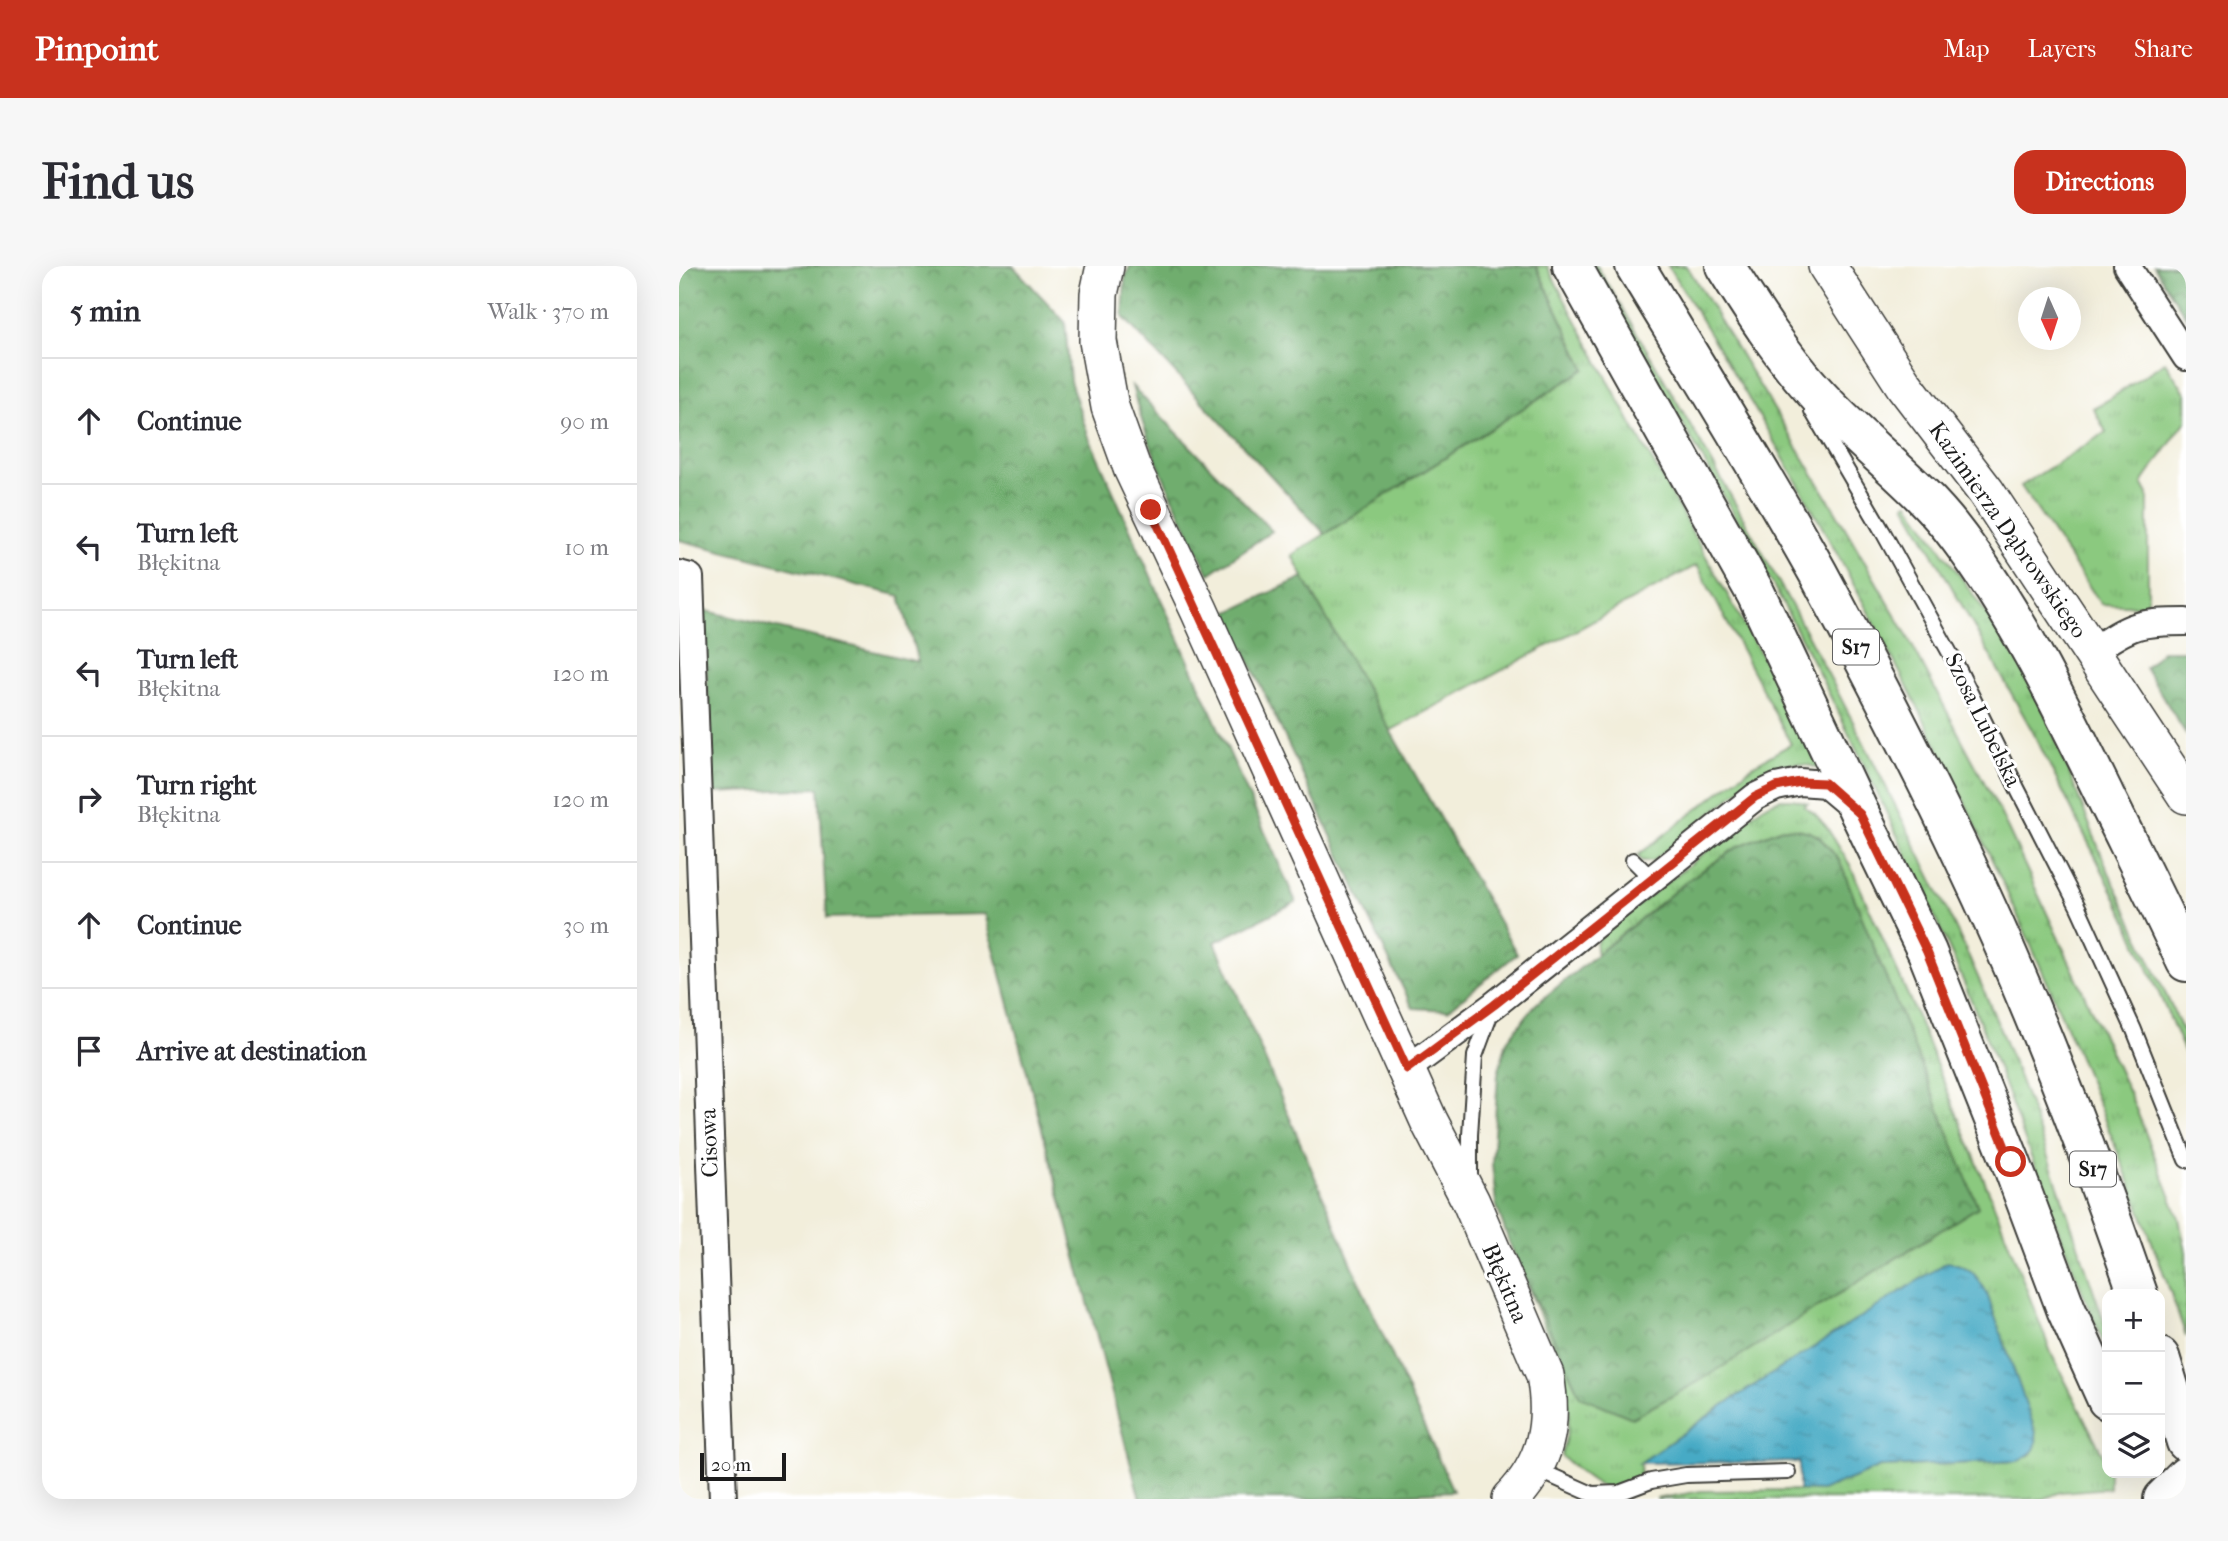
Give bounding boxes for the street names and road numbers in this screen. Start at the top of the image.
street label: Kazimierza Dąbrowskiego [1923,417,2093,643]
road number: S17 [1833,630,1879,664]
street label: Szosa Lubelska [1939,649,2027,791]
street label: Cisowa [694,1108,724,1178]
road number: S17 [2070,1152,2116,1186]
street label: Błękitna [1476,1239,1534,1327]

